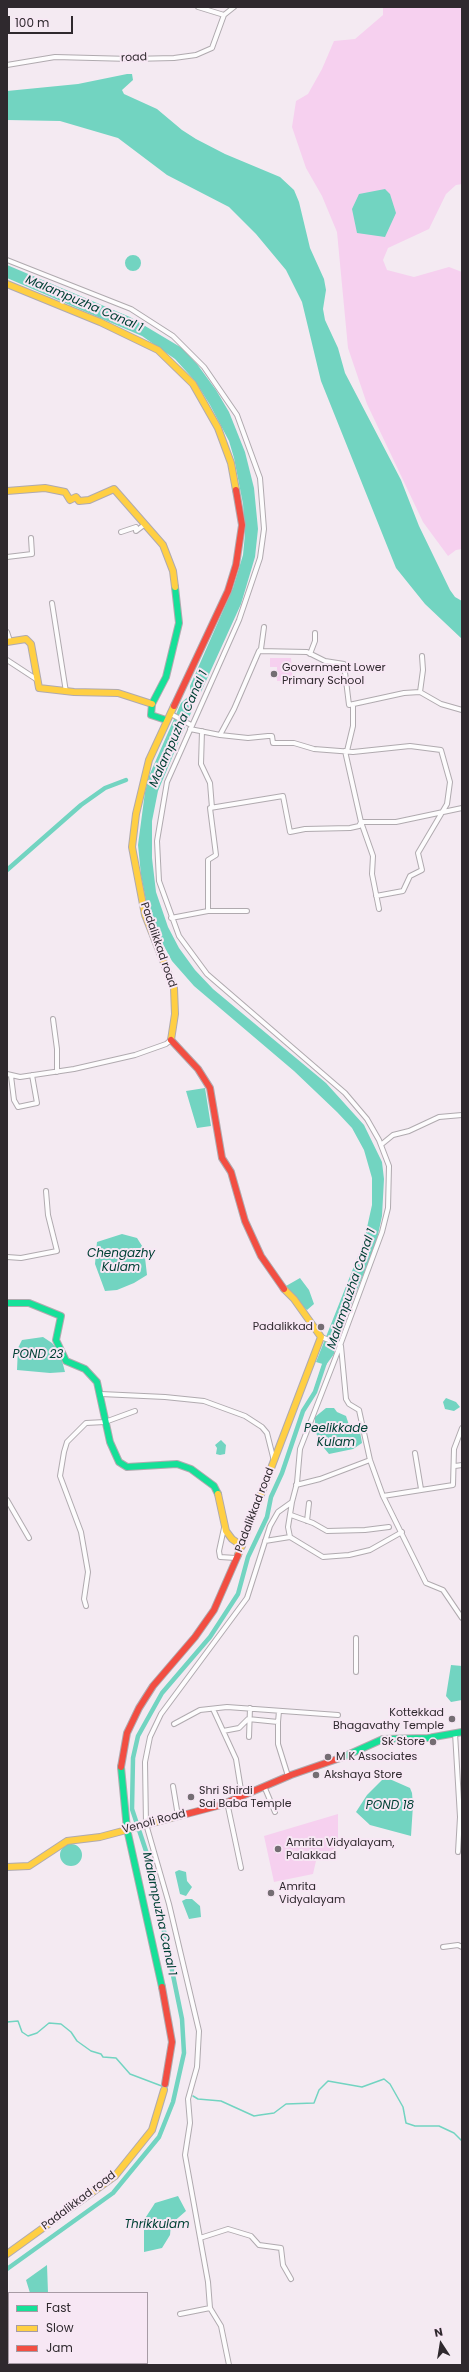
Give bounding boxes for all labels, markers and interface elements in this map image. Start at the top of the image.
scale bar [10,8,75,34]
text: 100 m [15,14,49,31]
street label: road [121,51,147,65]
water label: Malampuzha Canal 1 [23,273,145,335]
place label: Government Lower Primary School [282,661,386,687]
water label: Malampuzha Canal 1 [147,669,211,789]
marker: Government Lower Primary School [269,669,279,679]
street label: Padalikkad road [137,901,179,989]
water label: Malampuzha Canal 1 [325,1227,379,1351]
water label: Chengazhy Kulam [87,1247,155,1275]
place label: Padalikkad [253,1320,313,1334]
marker: Padalikkad [316,1322,326,1332]
water label: POND 23 [13,1348,63,1362]
water label: Peelikkade Kulam [304,1422,368,1450]
street label: Padalikkad road [233,1466,277,1554]
place label: Kottekkad Bhagavathy Temple [333,1706,444,1732]
marker: Kottekkad Bhagavathy Temple [447,1714,457,1724]
place label: Sk Store [382,1735,425,1749]
marker: Sk Store [428,1737,438,1747]
place label: M K Associates [336,1750,417,1764]
marker: M K Associates [323,1752,333,1762]
place label: Akshaya Store [324,1768,402,1782]
marker: Akshaya Store [311,1770,321,1780]
place label: Shri Shirdi Sai Baba Temple [199,1784,292,1810]
marker: Shri Shirdi Sai Baba Temple [186,1792,196,1802]
water label: POND 18 [366,1799,414,1813]
street label: Venoli Road [121,1807,187,1837]
place label: Amrita Vidyalayam, Palakkad [286,1836,394,1862]
marker: Amrita Vidyalayam, Palakkad [273,1844,283,1854]
water label: Malampuzha Canal 1 [139,1851,179,1977]
place label: Amrita Vidyalayam [279,1880,345,1906]
marker: Amrita Vidyalayam [266,1888,276,1898]
street label: Padalikkad road [39,2169,119,2233]
water label: Thrikkulam [124,2218,190,2232]
legend [8,2292,148,2364]
text: Fast [46,2299,71,2316]
text: Slow [46,2319,74,2336]
north arrow [421,2324,461,2364]
text: N [433,2324,444,2341]
text: Jam [46,2339,73,2356]

